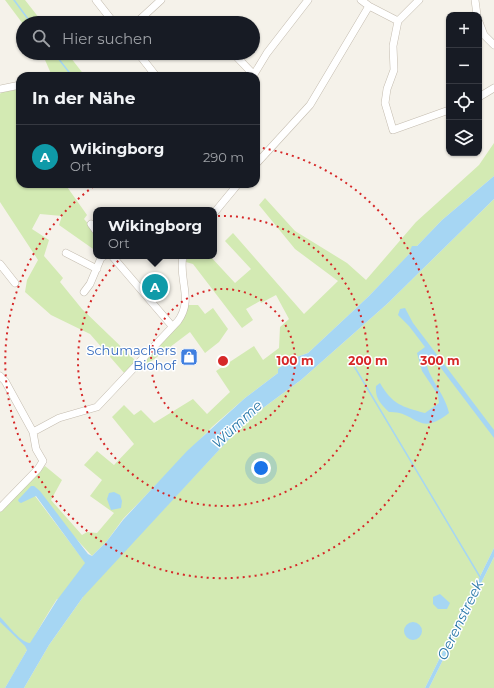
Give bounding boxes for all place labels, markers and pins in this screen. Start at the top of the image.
pin: A [142,272,168,302]
place label: Schumachers Biohof [86,342,177,373]
shop icon: Schumachers Biohof [179,347,199,367]
centre of rings [216,354,230,368]

